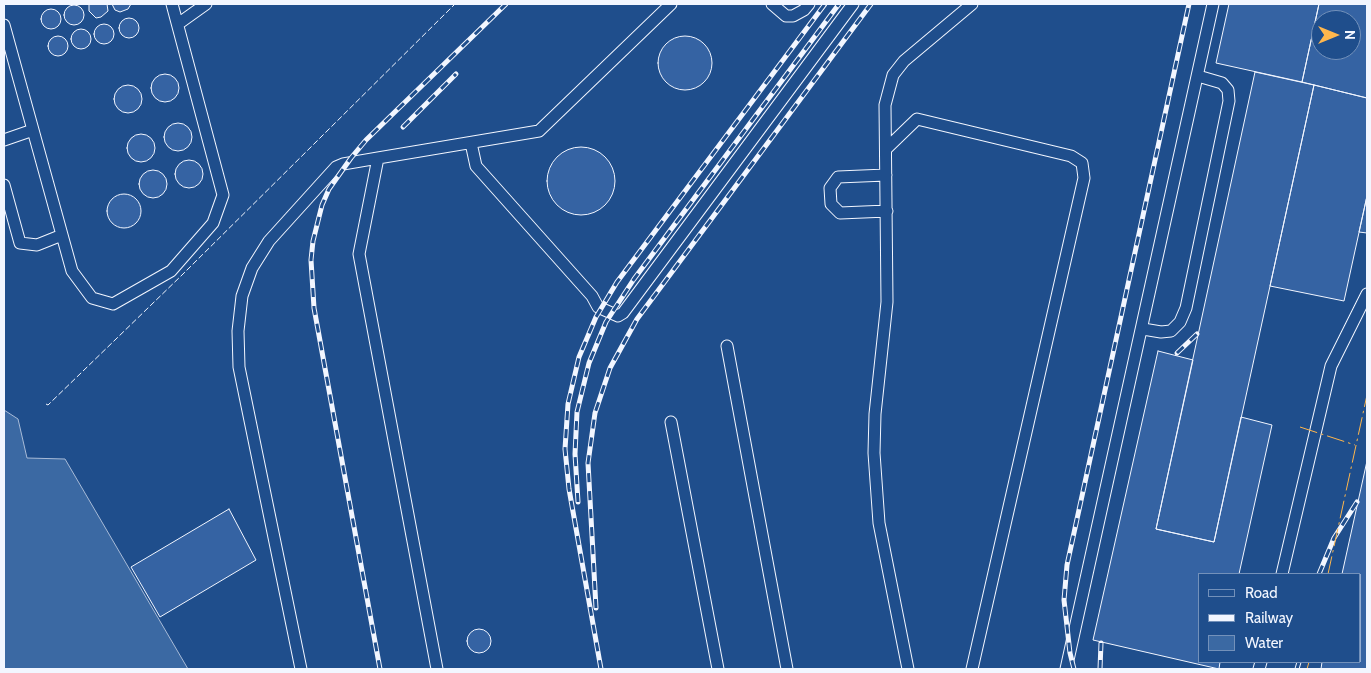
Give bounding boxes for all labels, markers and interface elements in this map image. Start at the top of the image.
north arrow [1311,10,1361,60]
text: N [1341,30,1359,40]
legend [1198,573,1361,663]
text: Road [1245,584,1278,602]
text: Railway [1245,609,1293,627]
text: Water [1245,634,1283,652]

